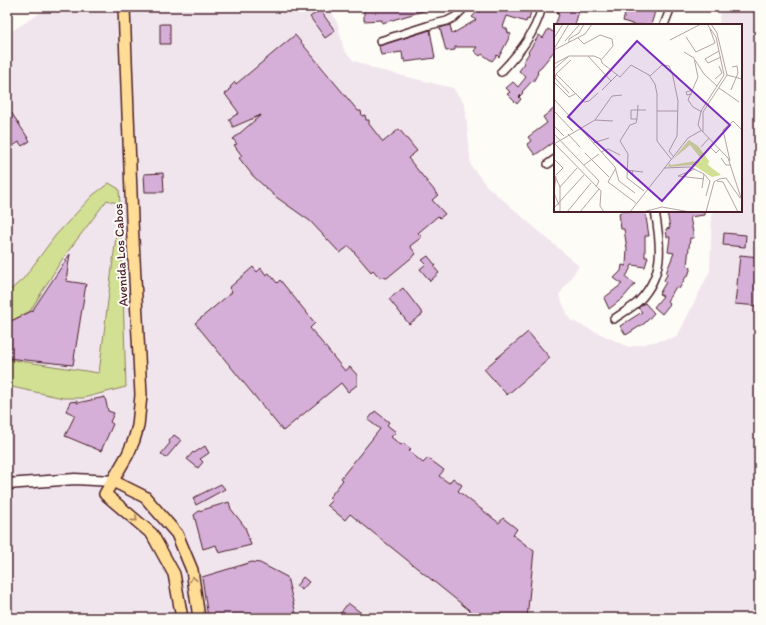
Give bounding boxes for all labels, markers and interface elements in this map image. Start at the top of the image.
inset map [554,24,742,212]
street label: Avenida Los Cabos [110,203,131,307]
one-way arrow [130,514,137,521]
one-way arrow [189,576,198,583]

